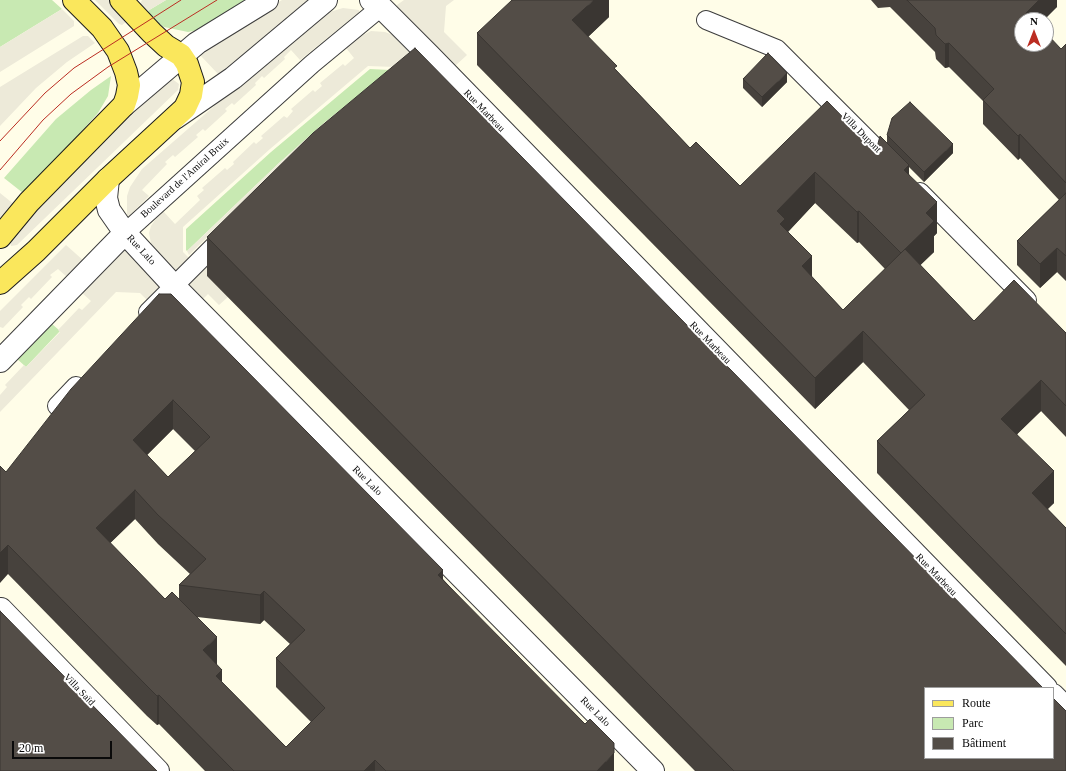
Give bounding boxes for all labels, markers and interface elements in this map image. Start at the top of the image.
north arrow [1014,12,1054,52]
text: N [1030,15,1038,27]
street label: Rue Marbeau [461,87,507,135]
street label: Villa Dupont [838,110,884,156]
street label: Boulevard de l'Amiral Bruix [139,135,231,221]
street label: Rue Lalo [124,232,158,268]
street label: Rue Marbeau [687,319,733,367]
street label: Rue Lalo [350,464,384,498]
street label: Rue Marbeau [913,551,959,599]
street label: Villa Saïd [61,672,97,708]
legend [924,687,1054,759]
street label: Rue Lalo [578,695,612,729]
text: Route [962,696,991,710]
text: Parc [962,716,983,730]
scale bar [14,733,114,759]
text: Bâtiment [962,736,1006,750]
text: 20 m [19,741,43,755]

